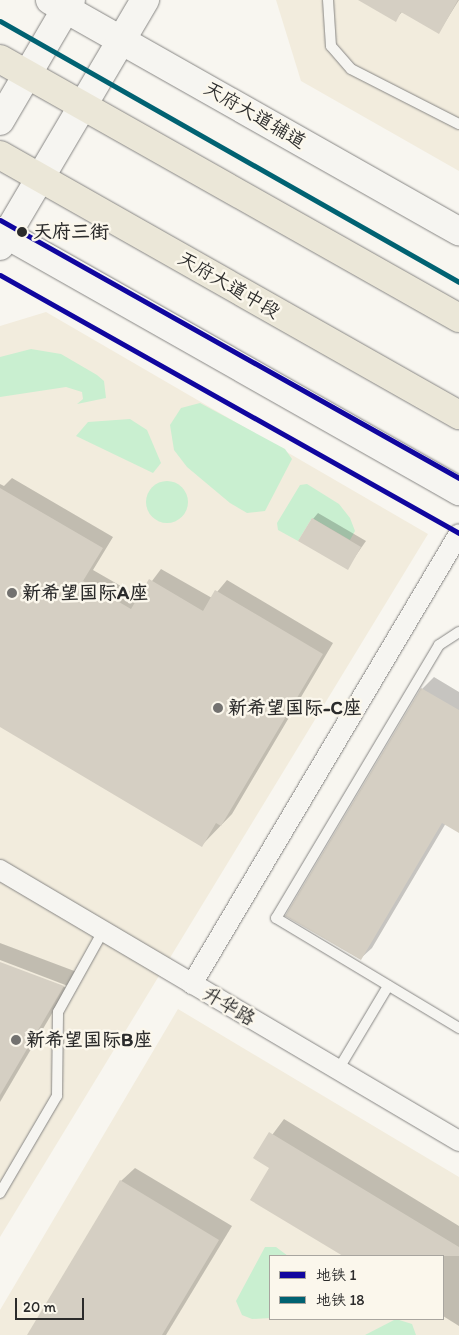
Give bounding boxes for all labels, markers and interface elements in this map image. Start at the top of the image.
street label: 天府大道辅道 [200,77,310,153]
place label: 天府三街 [33,221,109,243]
marker: 天府三街 [15,225,29,239]
street label: 天府大道中段 [174,247,284,323]
place label: 新希望国际A座 [22,582,148,604]
marker: 新希望国际A座 [6,587,18,599]
place label: 新希望国际-C座 [228,697,362,719]
marker: 新希望国际-C座 [212,702,224,714]
street label: 升华路 [199,982,259,1030]
place label: 新希望国际B座 [26,1029,152,1051]
marker: 新希望国际B座 [10,1034,22,1046]
legend [269,1255,444,1320]
text: 地铁 1 [316,1266,356,1284]
scale bar [18,1288,86,1320]
text: 地铁 18 [316,1291,365,1309]
text: 20 m [23,1298,56,1316]

